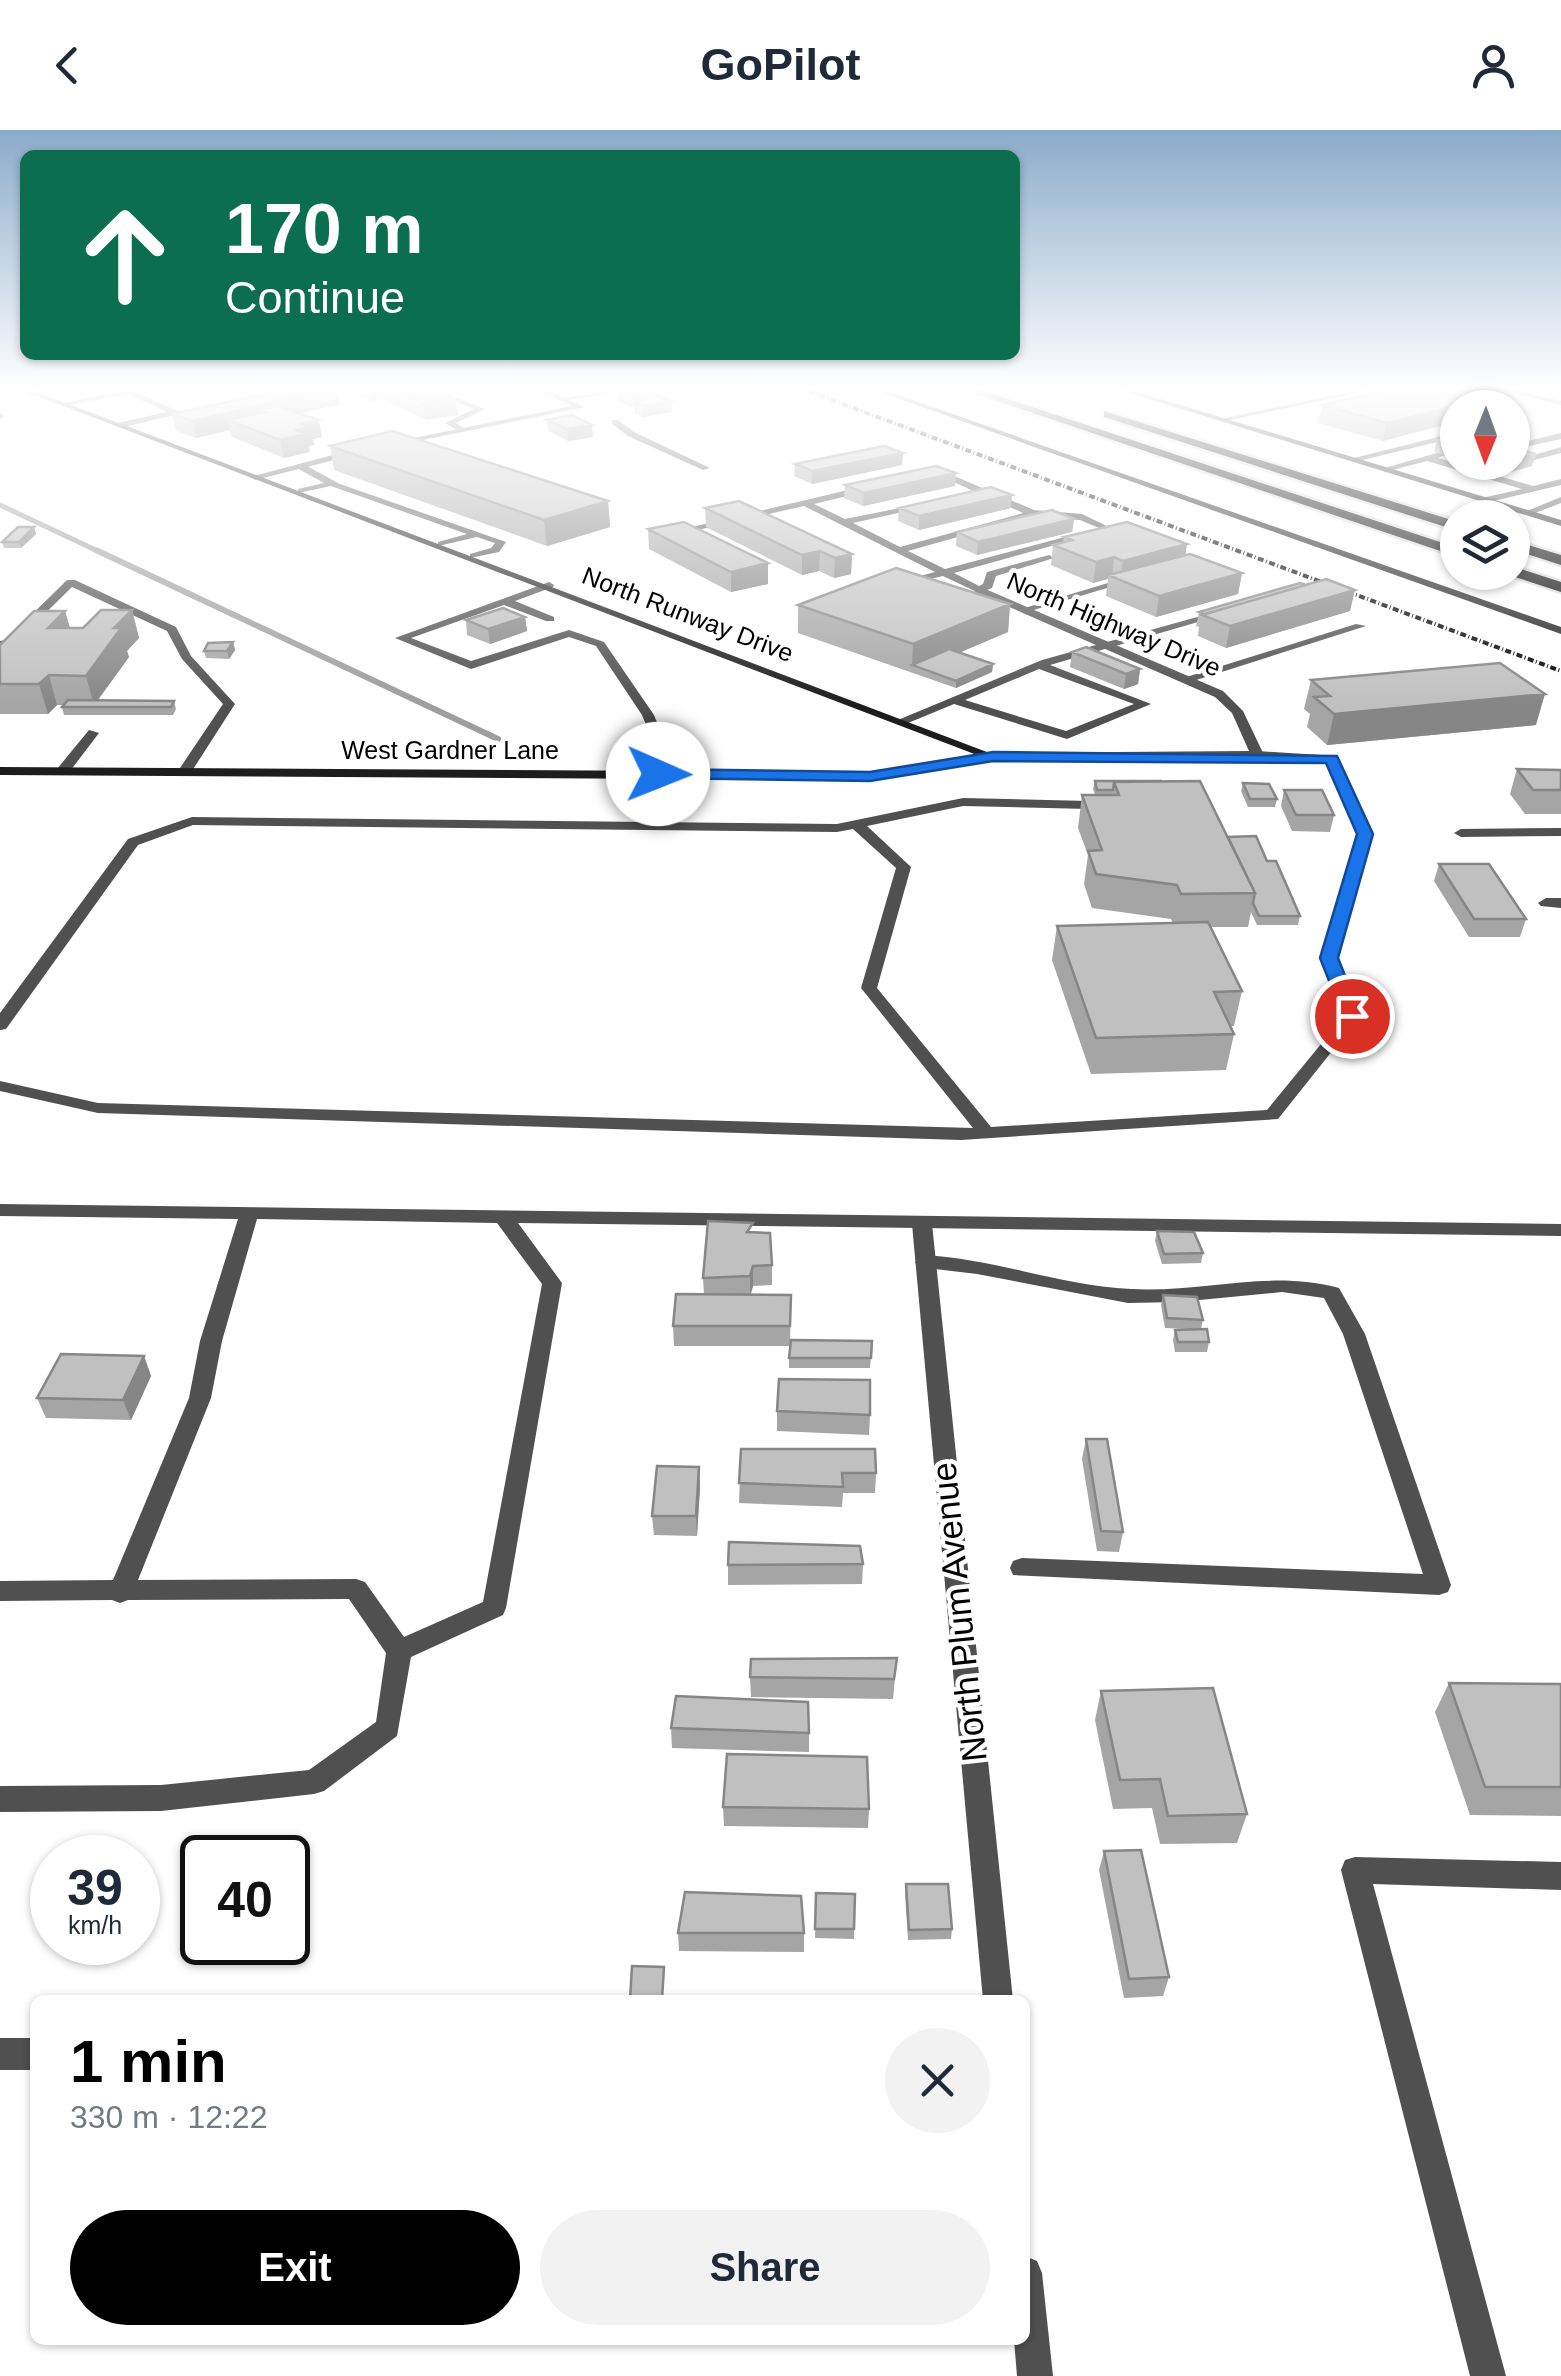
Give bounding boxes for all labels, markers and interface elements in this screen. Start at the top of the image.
icon: back [40,38,95,93]
icon: person [1466,38,1521,93]
text: GoPilot [701,39,860,90]
icon: ahead [60,190,190,320]
text: 170 m [225,190,423,268]
text: Continue [225,272,405,323]
north arrow [1440,390,1530,480]
map controls [1440,390,1530,590]
button: layers [1440,500,1530,590]
street label: North Runway Drive [579,561,797,667]
street label: North Highway Drive [1003,566,1225,682]
position arrow [606,722,710,826]
street label: West Gardner Lane [341,736,559,764]
pin [1310,974,1395,1059]
icon: arrive [1325,989,1380,1044]
street label: North Plum Avenue [923,1460,994,1764]
speed limit sign: 40 [180,1835,310,1965]
text: 39 [67,1860,123,1916]
text: km/h [68,1911,122,1939]
text: 1 min [70,2028,227,2095]
button: close [885,2028,990,2133]
text: 330 m · 12:22 [70,2099,267,2135]
button: Exit [70,2210,520,2325]
button: Share [540,2210,990,2325]

